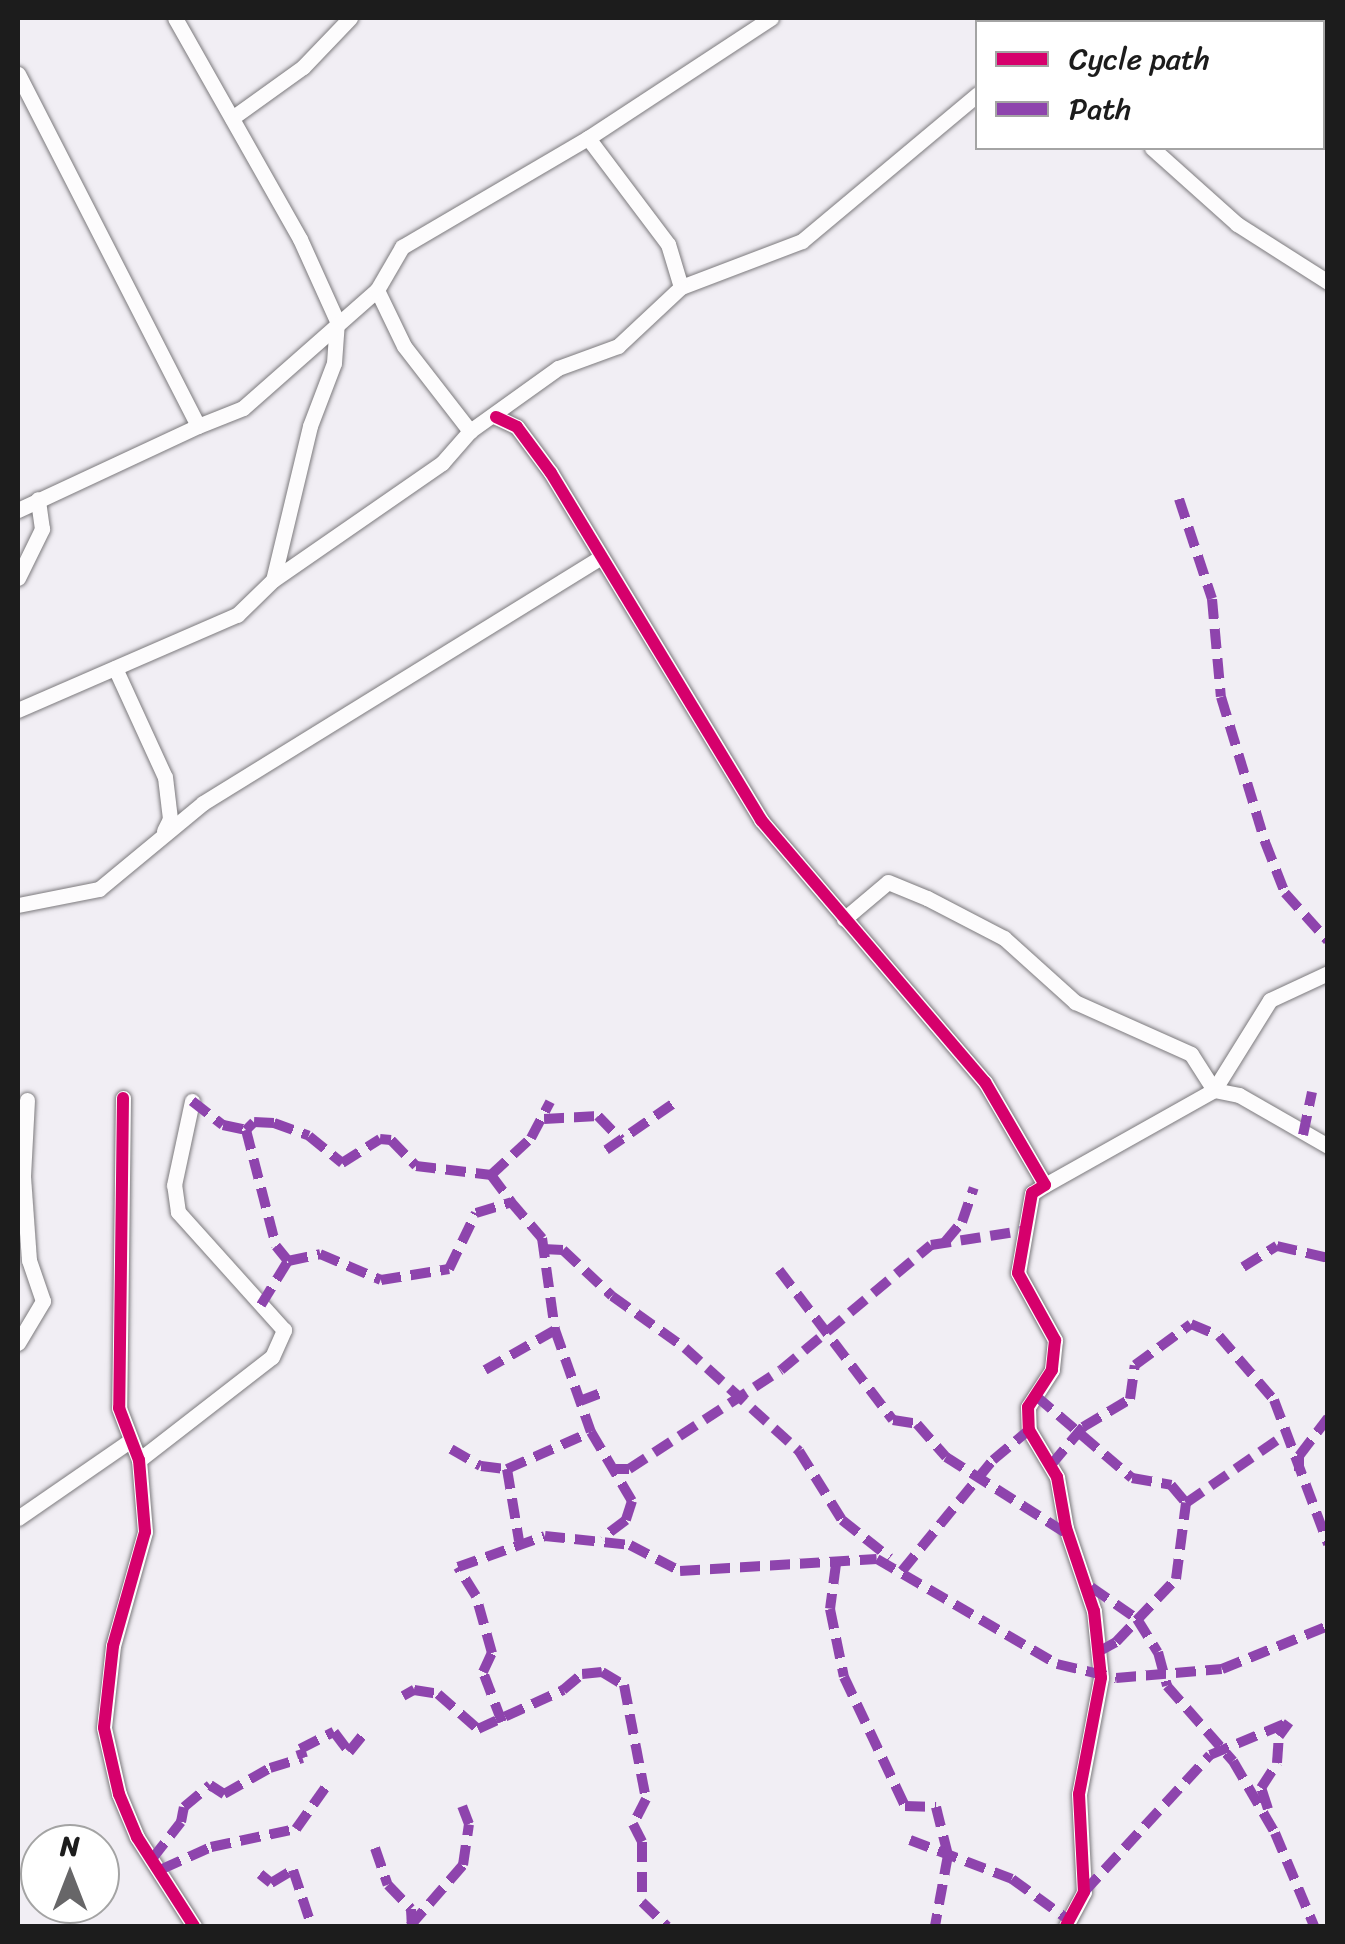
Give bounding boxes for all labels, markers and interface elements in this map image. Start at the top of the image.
legend [975,20,1325,150]
text: Cycle path [1069,32,1210,86]
text: Path [1069,82,1131,136]
text: N [60,1821,80,1870]
north arrow [20,1824,120,1924]

